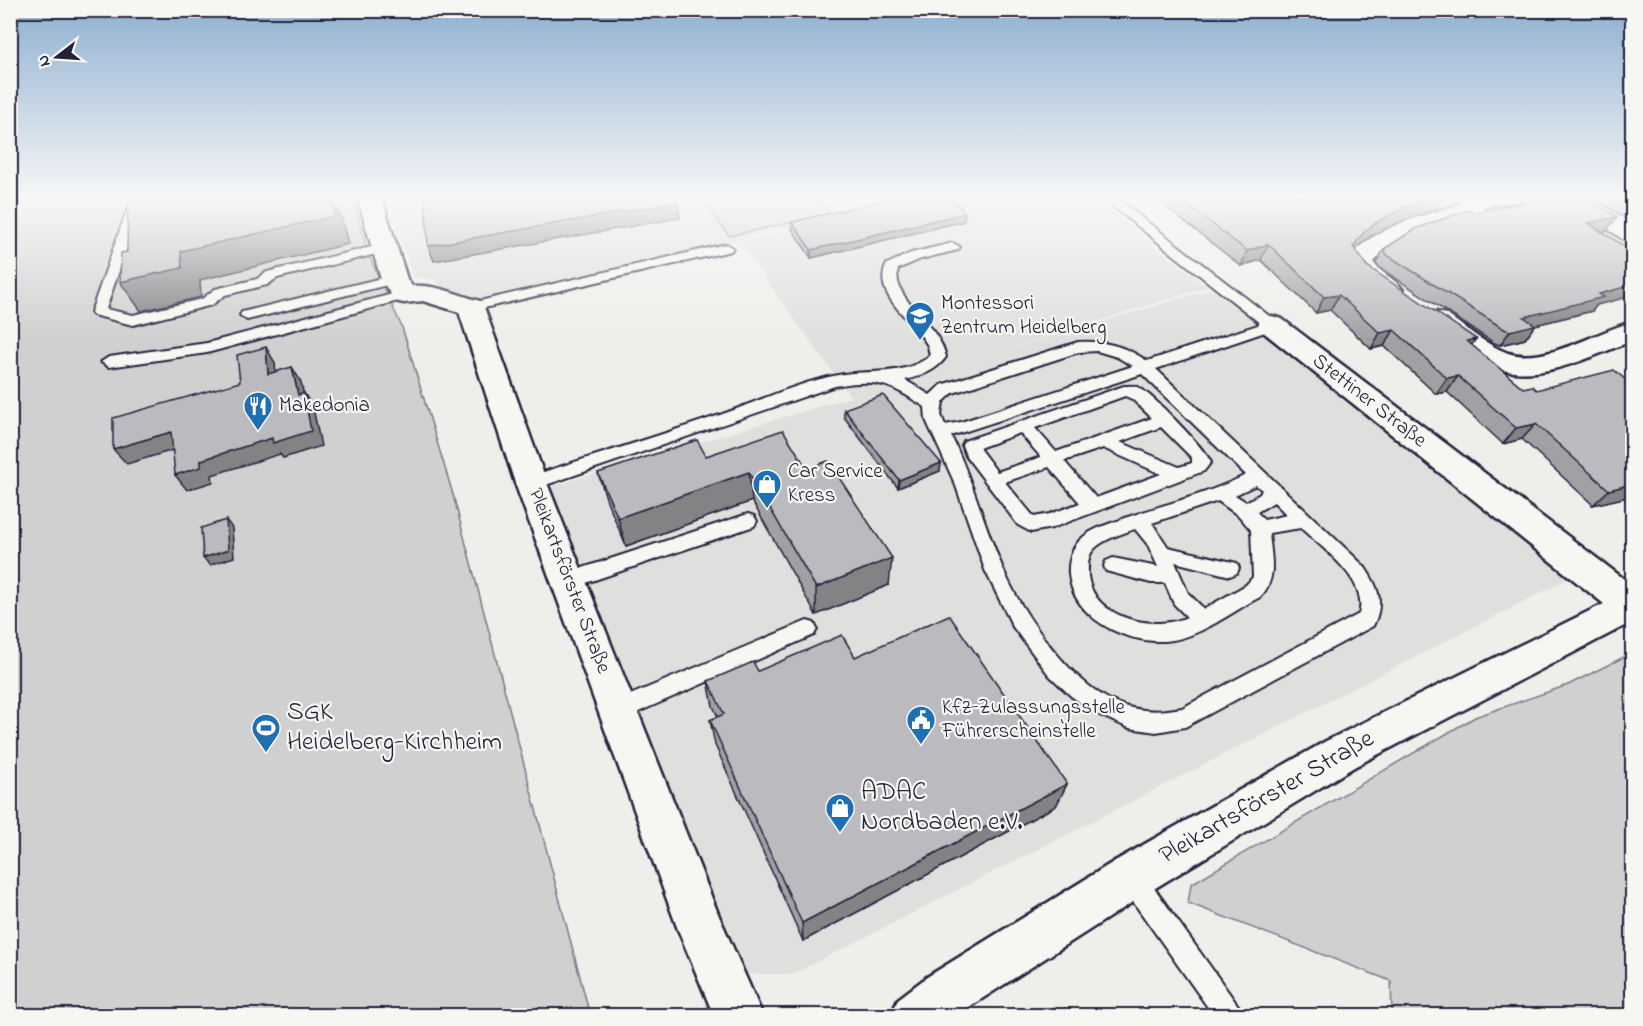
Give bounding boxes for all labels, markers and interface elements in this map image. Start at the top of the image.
north arrow [27,27,87,87]
text: N [31,52,58,69]
place label: Montessori Zentrum Heidelberg [941,289,1106,345]
school or university icon: Montessori Zentrum Heidelberg [904,300,936,342]
street label: Stettiner Straße [1305,347,1433,456]
restaurant icon: Makedonia [242,390,274,432]
place label: Makedonia [279,391,370,421]
place label: Car Service Kress [788,457,883,511]
shop icon: Car Service Kress [751,468,783,510]
street label: Pleikartsförster Straße [520,484,618,678]
place label: Kfz-Zulassungsstelle Führerscheinstelle [941,693,1125,747]
place label: SGK Heidelberg-Kirchheim [287,694,502,762]
public building icon: Kfz-Zulassungsstelle Führerscheinstelle [905,704,937,746]
sports icon: SGK Heidelberg-Kirchheim [250,712,282,754]
street label: Pleikartsförster Straße [1152,721,1382,875]
place label: ADAC Nordbaden e.V. [861,774,1023,842]
shop icon: ADAC Nordbaden e.V. [824,792,856,834]

